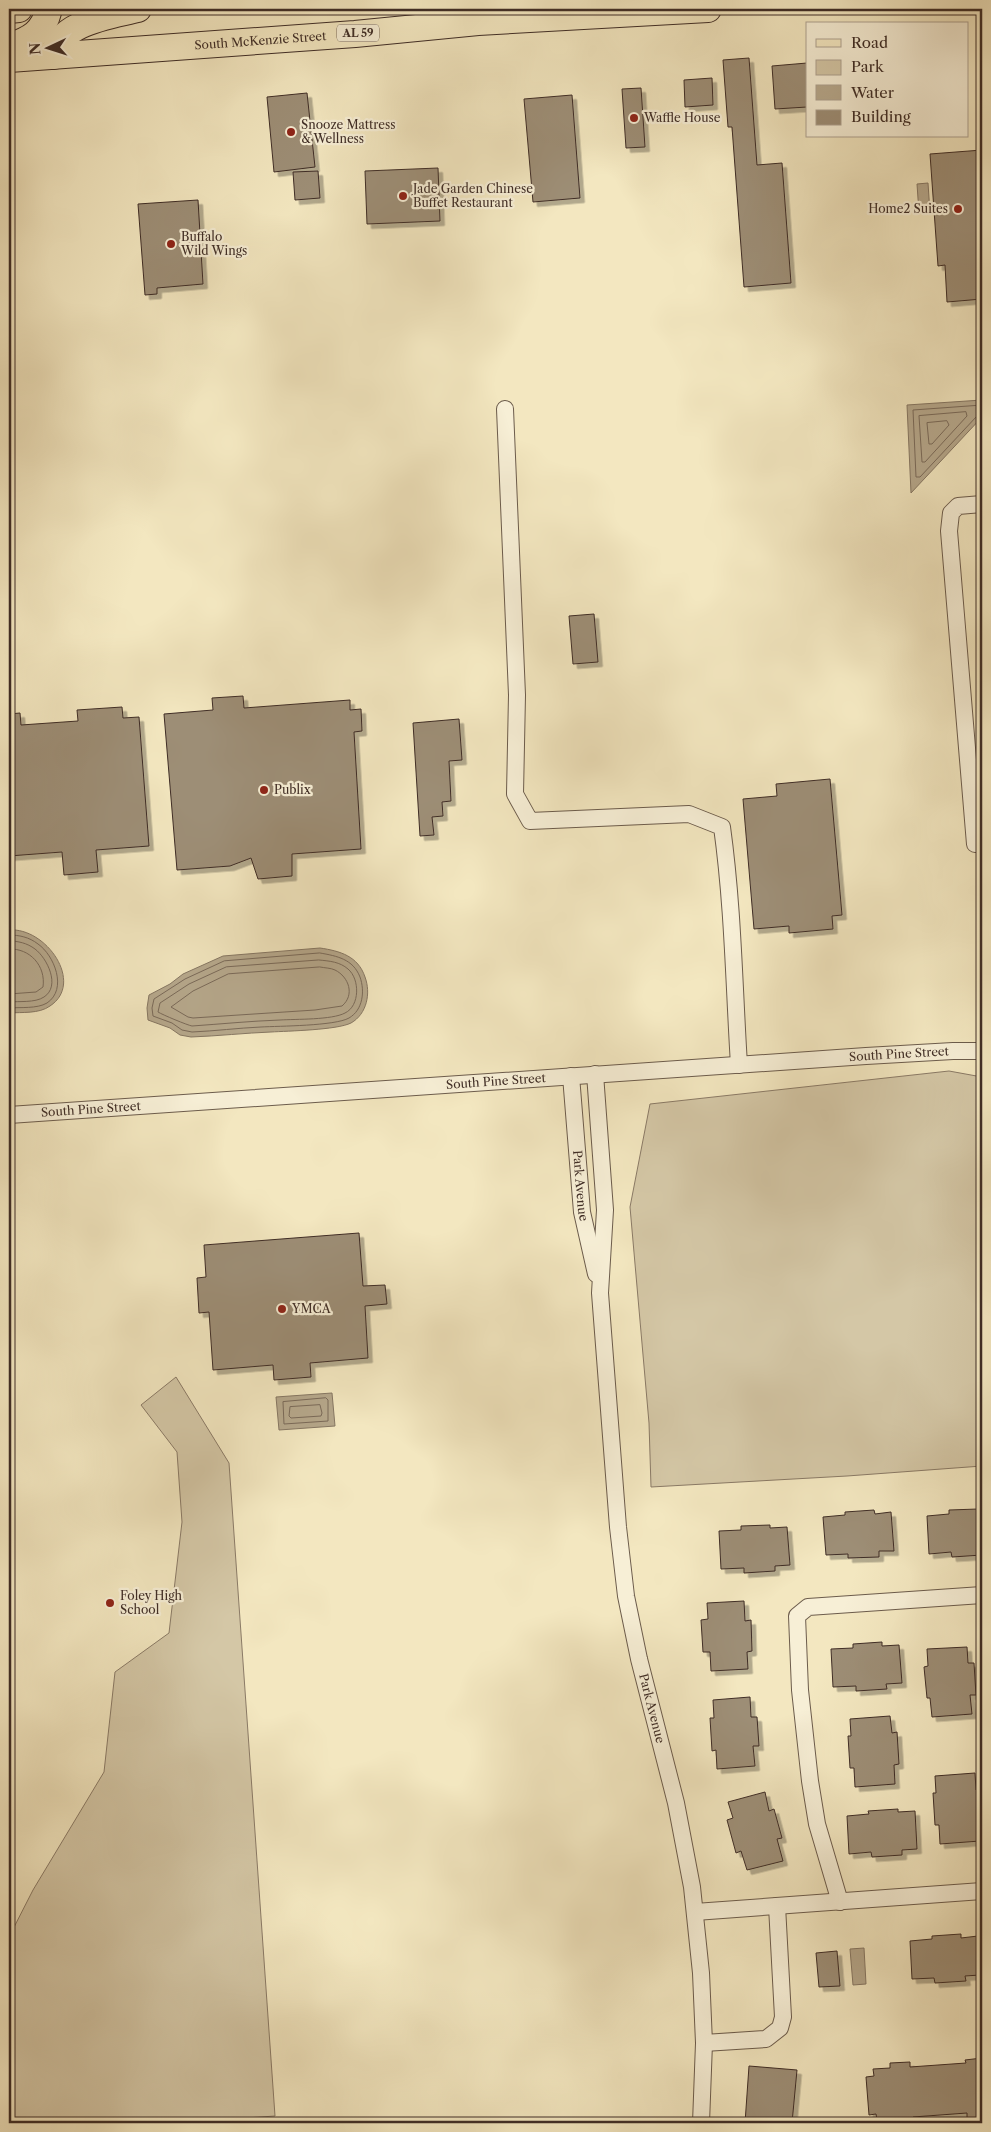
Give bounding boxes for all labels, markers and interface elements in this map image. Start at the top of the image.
north arrow [22,22,72,72]
legend [806,22,968,138]
road number: AL 59 [337,24,379,42]
street label: South McKenzie Street [194,28,328,53]
text: Road [851,33,888,52]
text: N [26,42,44,56]
text: Park [851,57,885,76]
text: Water [850,83,895,102]
text: Building [851,107,911,126]
place label: Waffle House [643,110,721,125]
marker: Waffle House [628,112,640,124]
place label: Snooze Mattress & Wellness [301,117,395,146]
marker: Snooze Mattress & Wellness [285,126,297,138]
place label: Jade Garden Chinese Buffet Restaurant [411,181,533,210]
marker: Jade Garden Chinese Buffet Restaurant [397,190,409,202]
place label: Home2 Suites [868,201,948,216]
marker: Home2 Suites [952,203,964,215]
place label: Buffalo Wild Wings [180,229,247,258]
marker: Buffalo Wild Wings [165,238,177,250]
place label: Publix [274,782,311,797]
marker: Publix [258,784,270,796]
street label: South Pine Street [848,1043,950,1064]
street label: South Pine Street [445,1070,547,1092]
street label: South Pine Street [40,1098,142,1120]
street label: Park Avenue [570,1149,592,1223]
place label: YMCA [291,1301,332,1316]
marker: YMCA [276,1303,288,1315]
place label: Foley High School [120,1588,182,1617]
marker: Foley High School [104,1597,116,1609]
street label: Park Avenue [636,1672,668,1745]

